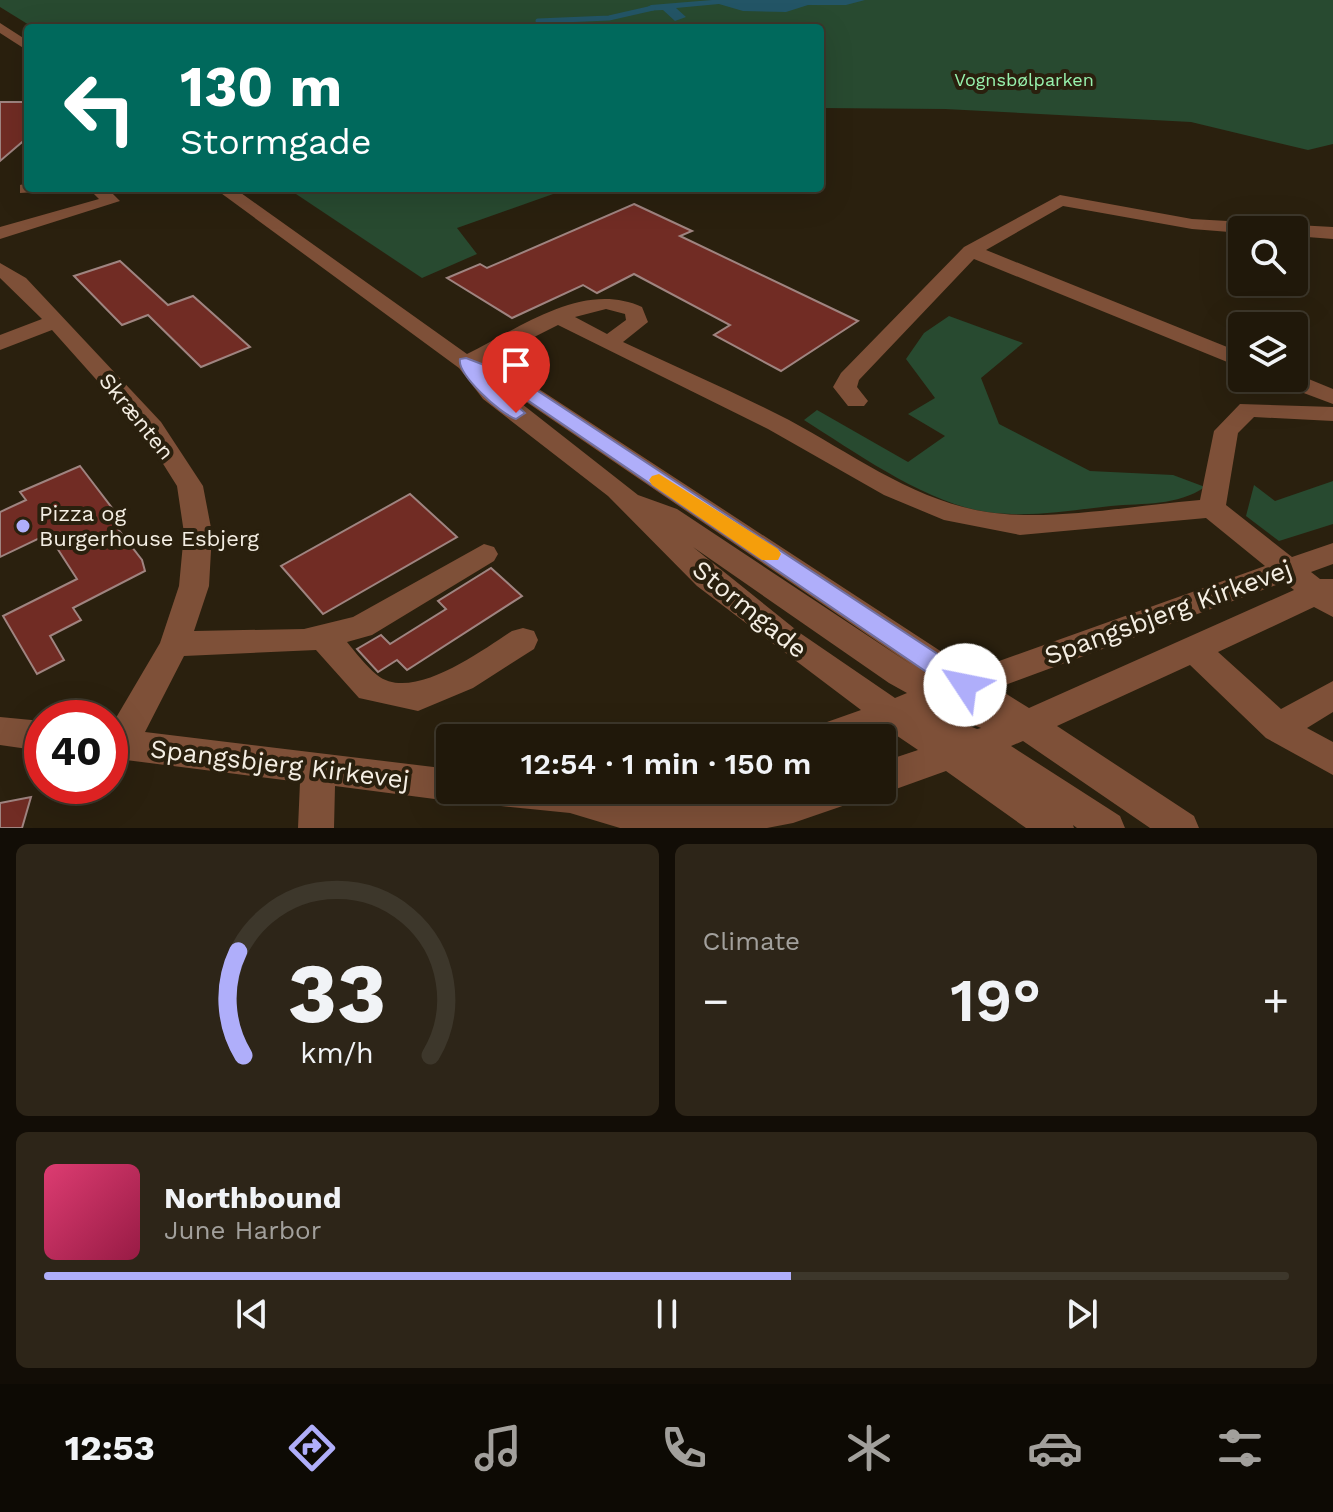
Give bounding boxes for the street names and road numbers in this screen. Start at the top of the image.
street label: Skrænten [94,368,179,465]
street label: Spangsbjerg Kirkevej [1040,553,1296,671]
street label: Stormgade [687,554,813,664]
street label: Spangsbjerg Kirkevej [149,733,411,795]

